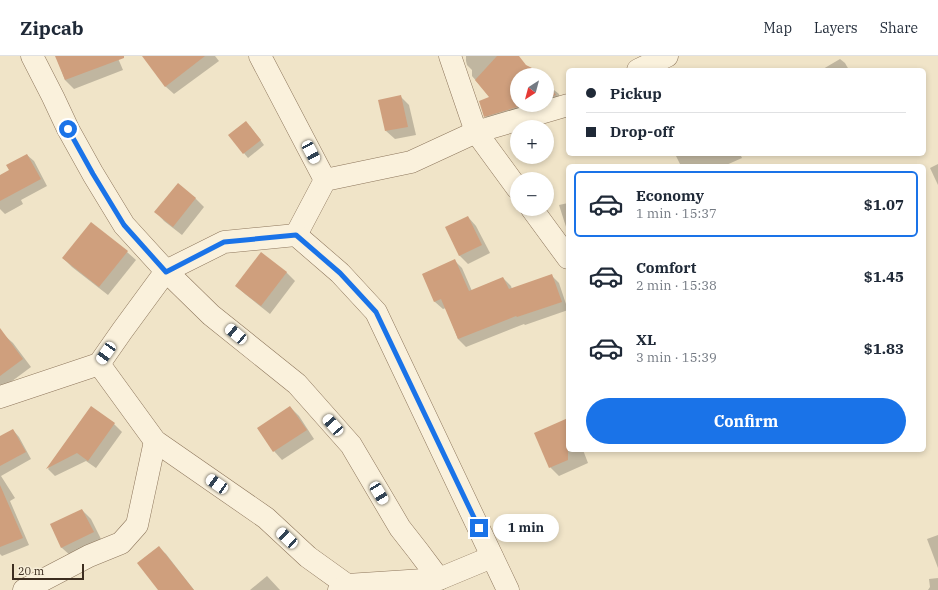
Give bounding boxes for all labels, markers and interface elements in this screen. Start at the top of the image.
text: Zipcab [20,16,84,40]
text: Map [764,19,792,37]
text: Layers [814,19,858,37]
text: Share [880,19,918,37]
north arrow [510,68,554,112]
map controls [510,68,554,216]
text: Pickup [610,84,662,103]
route start [59,120,77,138]
button: + [510,120,554,164]
text: Drop-off [610,122,674,141]
car [300,139,322,165]
button: − [510,172,554,216]
icon: car [588,186,624,222]
text: Economy [636,186,704,205]
text: $1.07 [864,195,904,214]
text: 1 min · 15:37 [636,205,717,222]
icon: car [588,258,624,294]
text: Comfort [636,258,696,277]
text: $1.45 [864,267,904,286]
text: 2 min · 15:38 [636,277,717,294]
car [223,322,249,346]
icon: car [588,330,624,366]
text: XL [636,330,656,349]
text: $1.83 [864,339,904,358]
car [94,340,118,366]
text: 3 min · 15:39 [636,349,717,366]
button: Confirm [586,398,906,444]
car [321,412,345,438]
car [204,472,230,496]
car [368,480,390,506]
callout: 1 min [493,514,559,542]
route end [470,519,488,537]
text: 1 min [508,519,544,536]
car [274,525,300,551]
scale bar [12,562,84,581]
text: 20 m [18,564,44,578]

